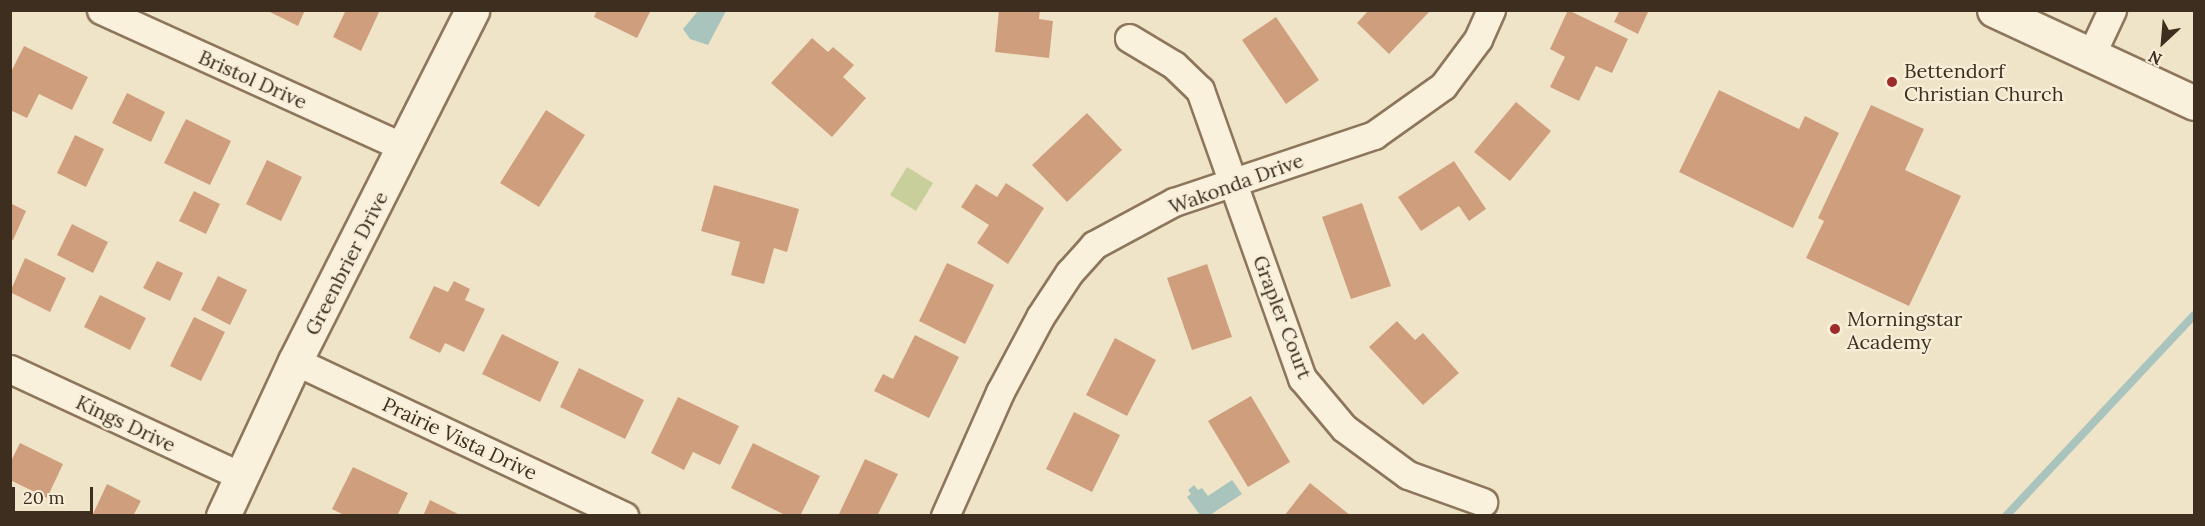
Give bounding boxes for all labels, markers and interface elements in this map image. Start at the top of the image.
north arrow [2133,12,2193,72]
street label: Bristol Drive [195,44,311,114]
text: N [2145,46,2165,70]
place label: Bettendorf Christian Church [1904,58,2064,105]
marker: Bettendorf Christian Church [1885,75,1899,89]
street label: Wakonda Drive [1165,148,1307,218]
street label: Greenbrier Drive [299,187,393,339]
street label: Grapler Court [1248,252,1318,382]
place label: Morningstar Academy [1847,306,1963,353]
marker: Morningstar Academy [1828,322,1842,336]
street label: Kings Drive [72,390,180,456]
street label: Prairie Vista Drive [379,392,541,484]
scale bar [15,475,96,513]
text: 20 m [23,486,65,509]

